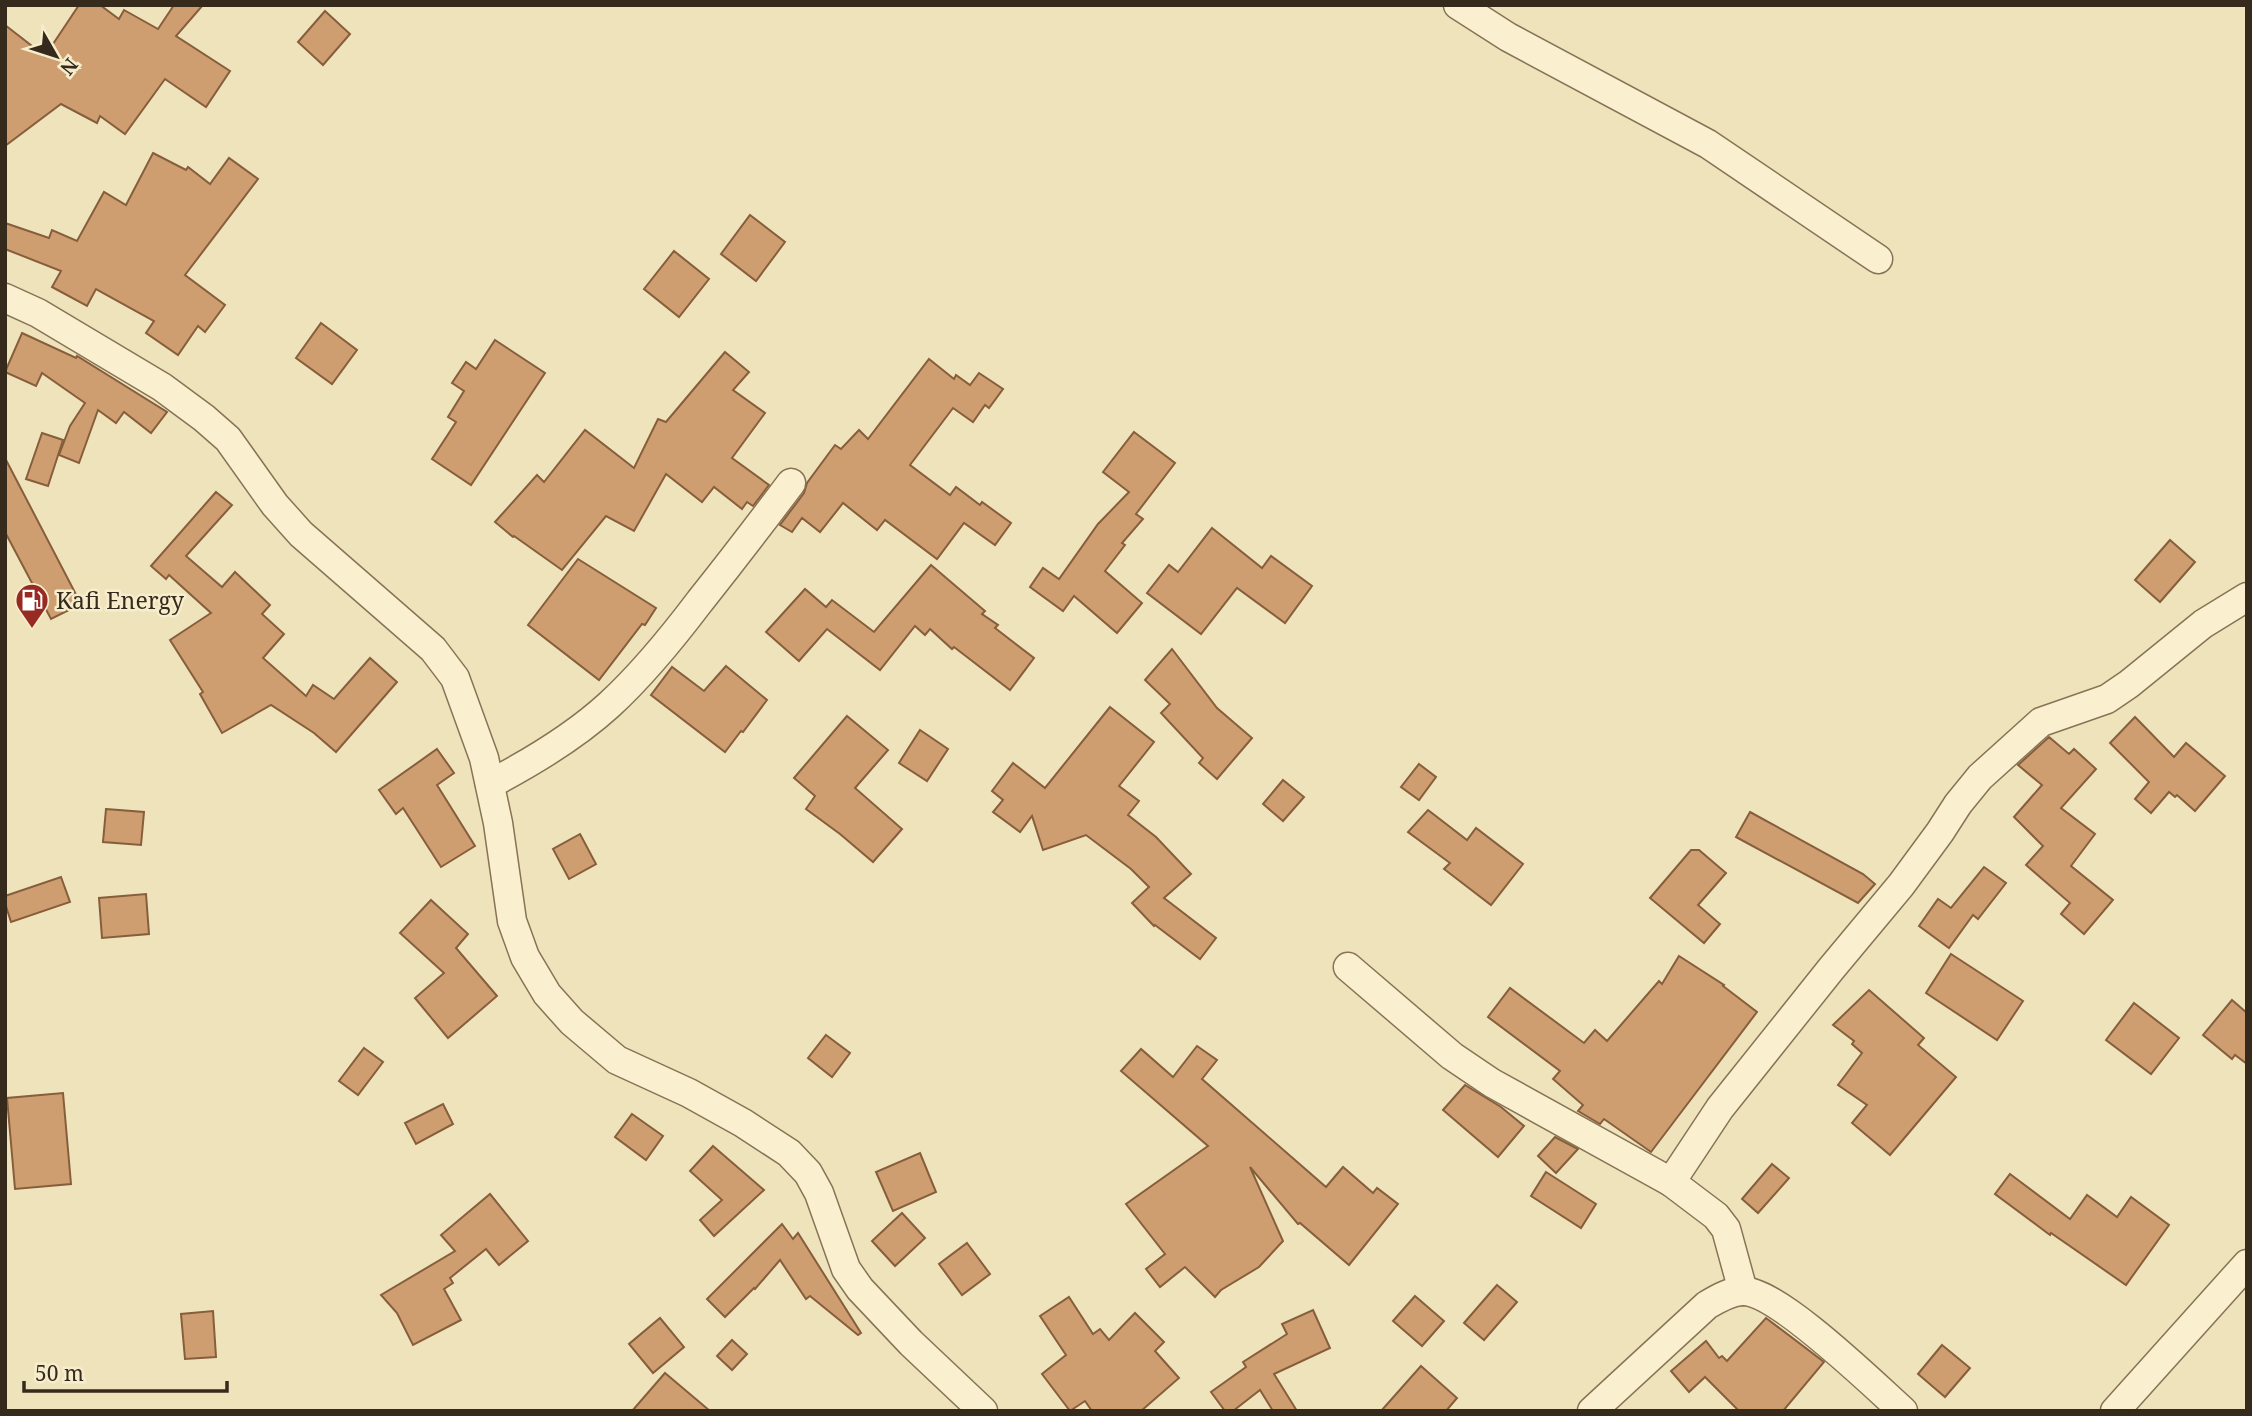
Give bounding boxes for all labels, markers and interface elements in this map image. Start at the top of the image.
north arrow [21,21,91,91]
text: N [54,53,84,81]
fuel station icon: Kafi Energy [13,581,51,630]
place label: Kafi Energy [56,584,184,616]
scale bar [24,1350,228,1394]
text: 50 m [35,1359,84,1387]

